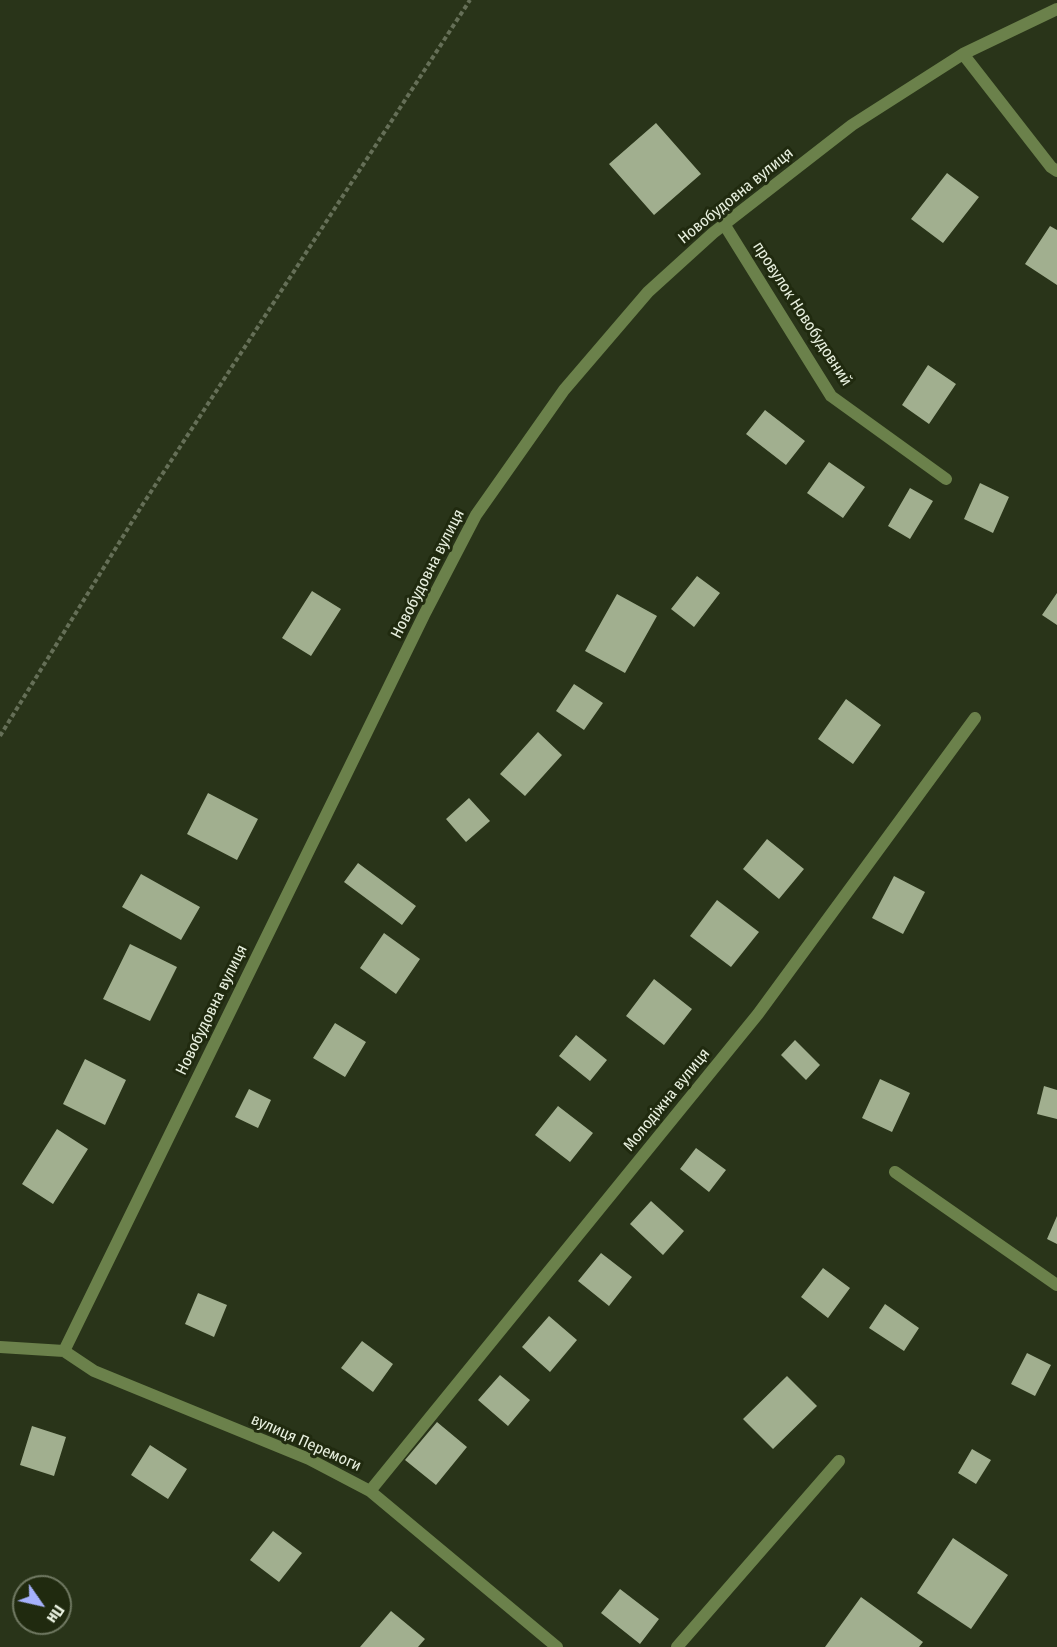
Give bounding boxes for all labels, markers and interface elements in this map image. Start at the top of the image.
street label: Новобудовна вулиця [675,144,797,248]
street label: провулок Новобудовний [748,238,856,390]
street label: Новобудовна вулиця [387,506,469,642]
street label: Новобудовна вулиця [172,942,252,1078]
street label: Молодіжна вулиця [620,1045,714,1155]
street label: вулиця Перемоги [248,1410,364,1476]
north arrow [12,1575,72,1635]
text: Пн [43,1601,69,1627]

